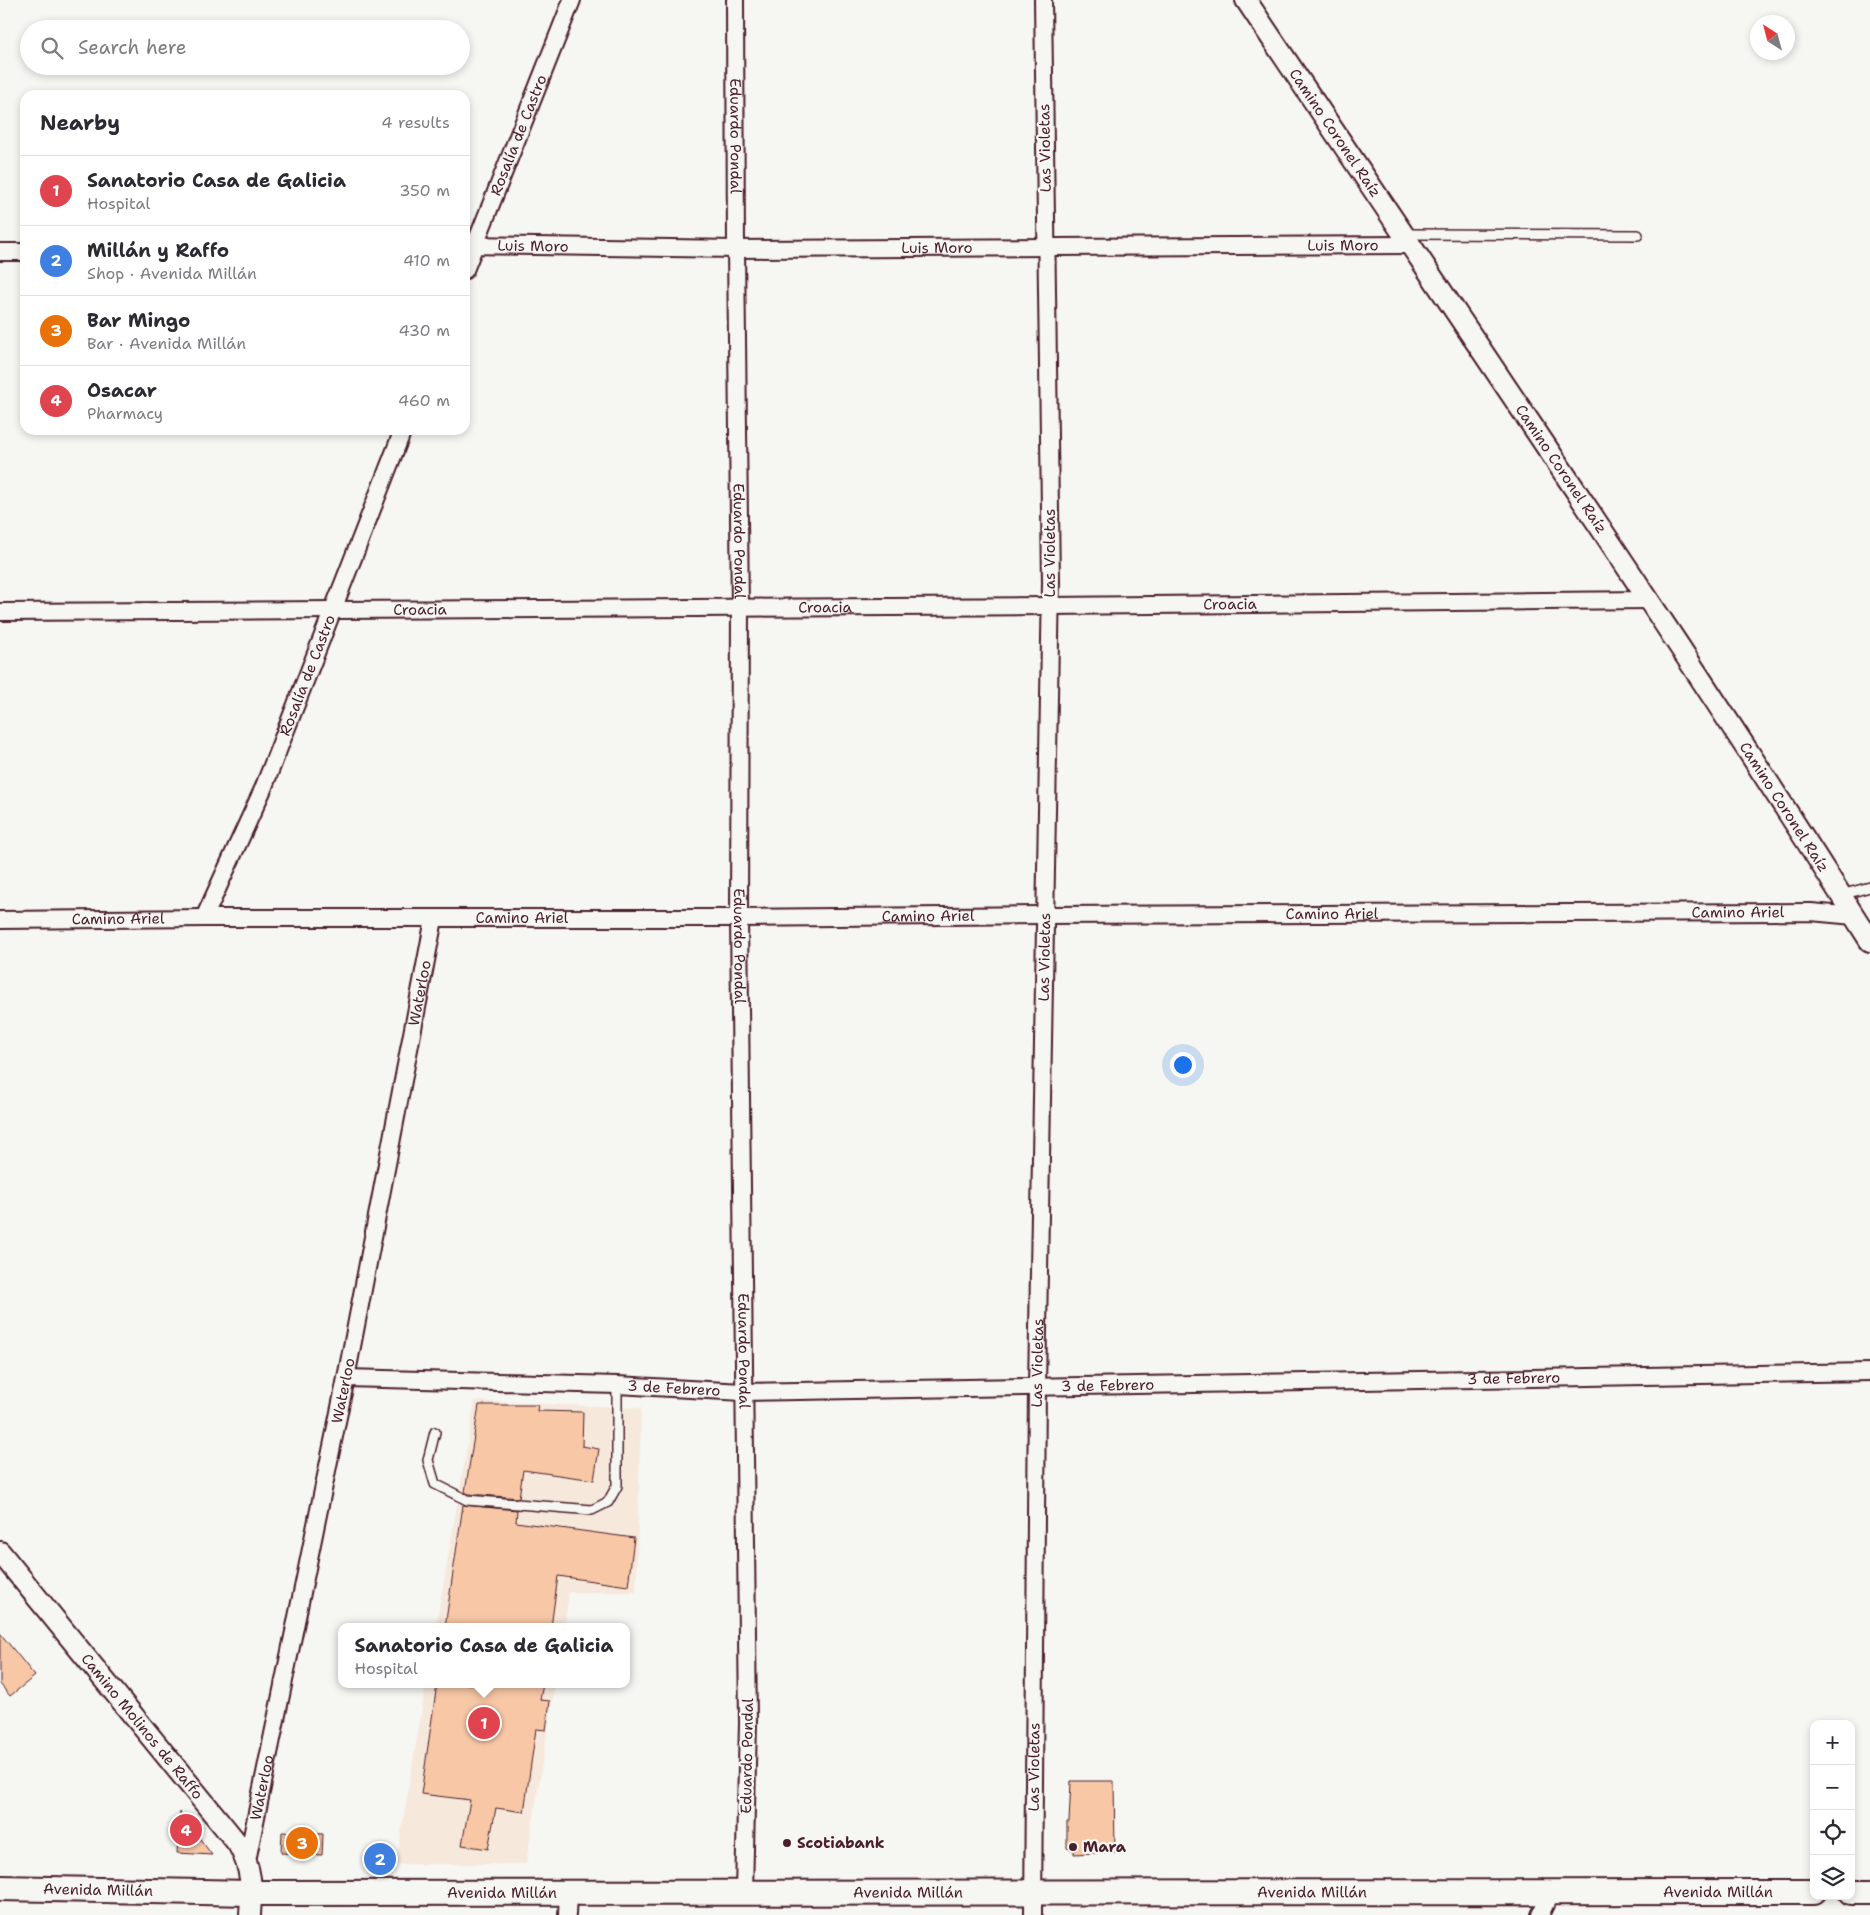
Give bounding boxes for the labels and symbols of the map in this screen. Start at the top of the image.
north arrow [1750,15,1795,60]
street label: Camino Coronel Raíz [1285,65,1386,201]
street label: Rosalía de Castro [485,72,551,199]
street label: Eduardo Pondal [725,78,746,194]
street label: Las Violetas [1034,103,1056,193]
street label: Luis Moro [497,235,569,257]
street label: Luis Moro [1307,235,1379,256]
street label: Luis Moro [901,238,973,258]
street label: Camino Coronel Raíz [1511,401,1612,537]
street label: Eduardo Pondal [729,483,750,599]
street label: Las Violetas [1040,509,1060,597]
street label: Croacia [1203,594,1258,614]
street label: Croacia [798,597,853,617]
street label: Croacia [393,599,448,620]
street label: Rosalía de Castro [275,612,340,739]
street label: Camino Coronel Raíz [1735,738,1834,876]
street label: Eduardo Pondal [729,888,750,1004]
street label: Camino Ariel [1692,902,1785,922]
street label: Camino Ariel [1286,904,1379,924]
street label: Camino Ariel [881,906,975,927]
street label: Camino Ariel [72,908,165,929]
street label: Camino Ariel [476,908,569,928]
street label: Las Violetas [1034,912,1055,1002]
street label: Waterloo [404,959,436,1028]
your location [1170,1052,1196,1078]
street label: Eduardo Pondal [733,1293,754,1409]
street label: Las Violetas [1027,1318,1048,1408]
street label: Waterloo [327,1356,360,1425]
street label: 3 de Febrero [1467,1367,1560,1389]
street label: 3 de Febrero [1061,1375,1154,1396]
street label: 3 de Febrero [627,1376,721,1401]
street label: Camino Molinos de Raffo [77,1649,208,1804]
street label: Eduardo Pondal [736,1698,758,1814]
pin: 1 [468,1704,500,1742]
street label: Las Violetas [1024,1722,1044,1812]
street label: Waterloo [246,1753,279,1822]
pin: 4 [170,1811,202,1849]
pin: 3 [286,1824,318,1862]
place label: Scotiabank [797,1833,885,1853]
marker: Scotiabank [781,1837,793,1849]
place label: Mara [1083,1837,1127,1857]
pin: 2 [364,1840,396,1878]
marker: Mara [1067,1841,1079,1853]
street label: Avenida Millán [43,1879,153,1901]
street label: Avenida Millán [1257,1882,1367,1902]
street label: Avenida Millán [1663,1882,1773,1902]
street label: Avenida Millán [447,1883,557,1903]
street label: Avenida Millán [853,1883,963,1903]

